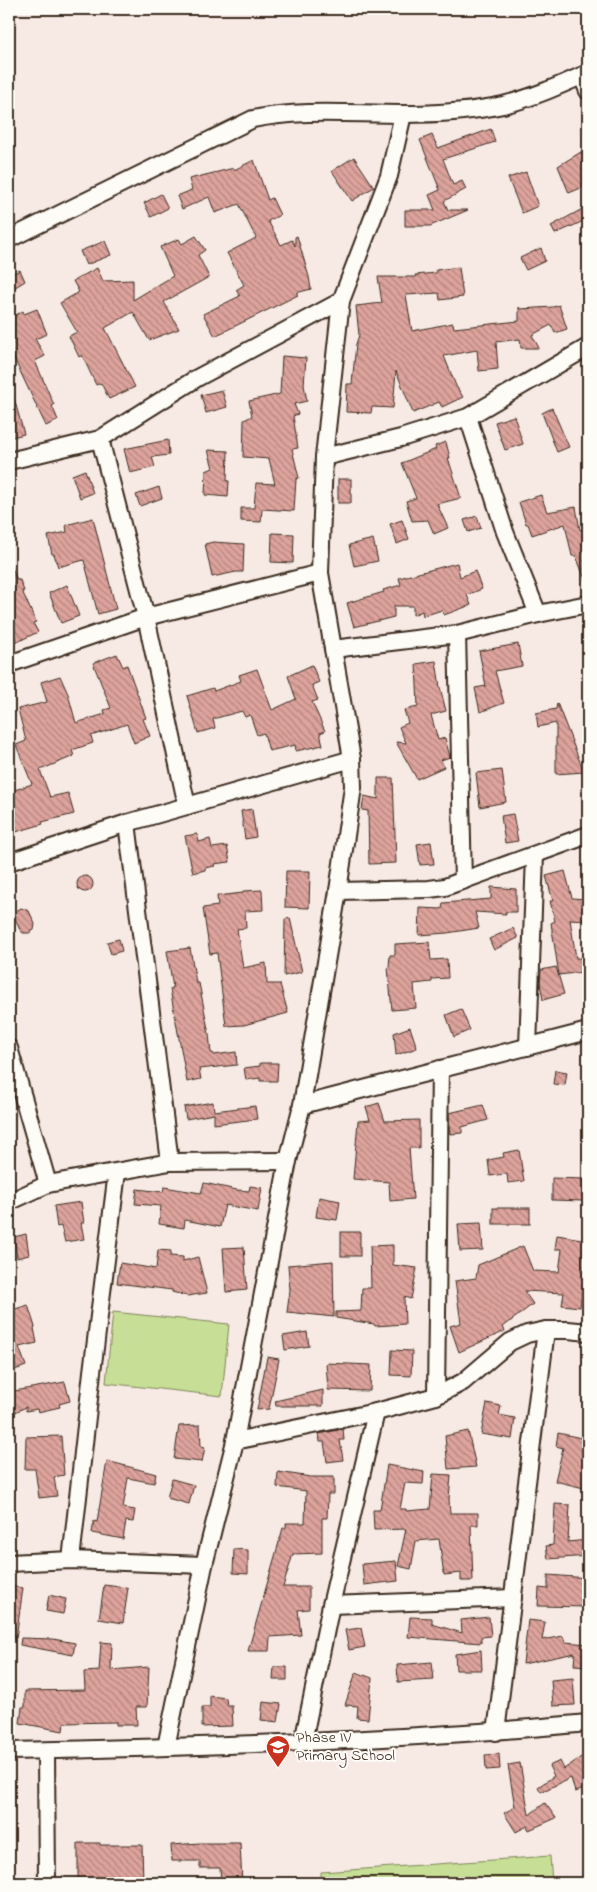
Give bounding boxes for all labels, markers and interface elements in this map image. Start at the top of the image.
place label: Phase IV Primary School [296,1726,395,1768]
school or university icon: Phase IV Primary School [265,1734,291,1768]

